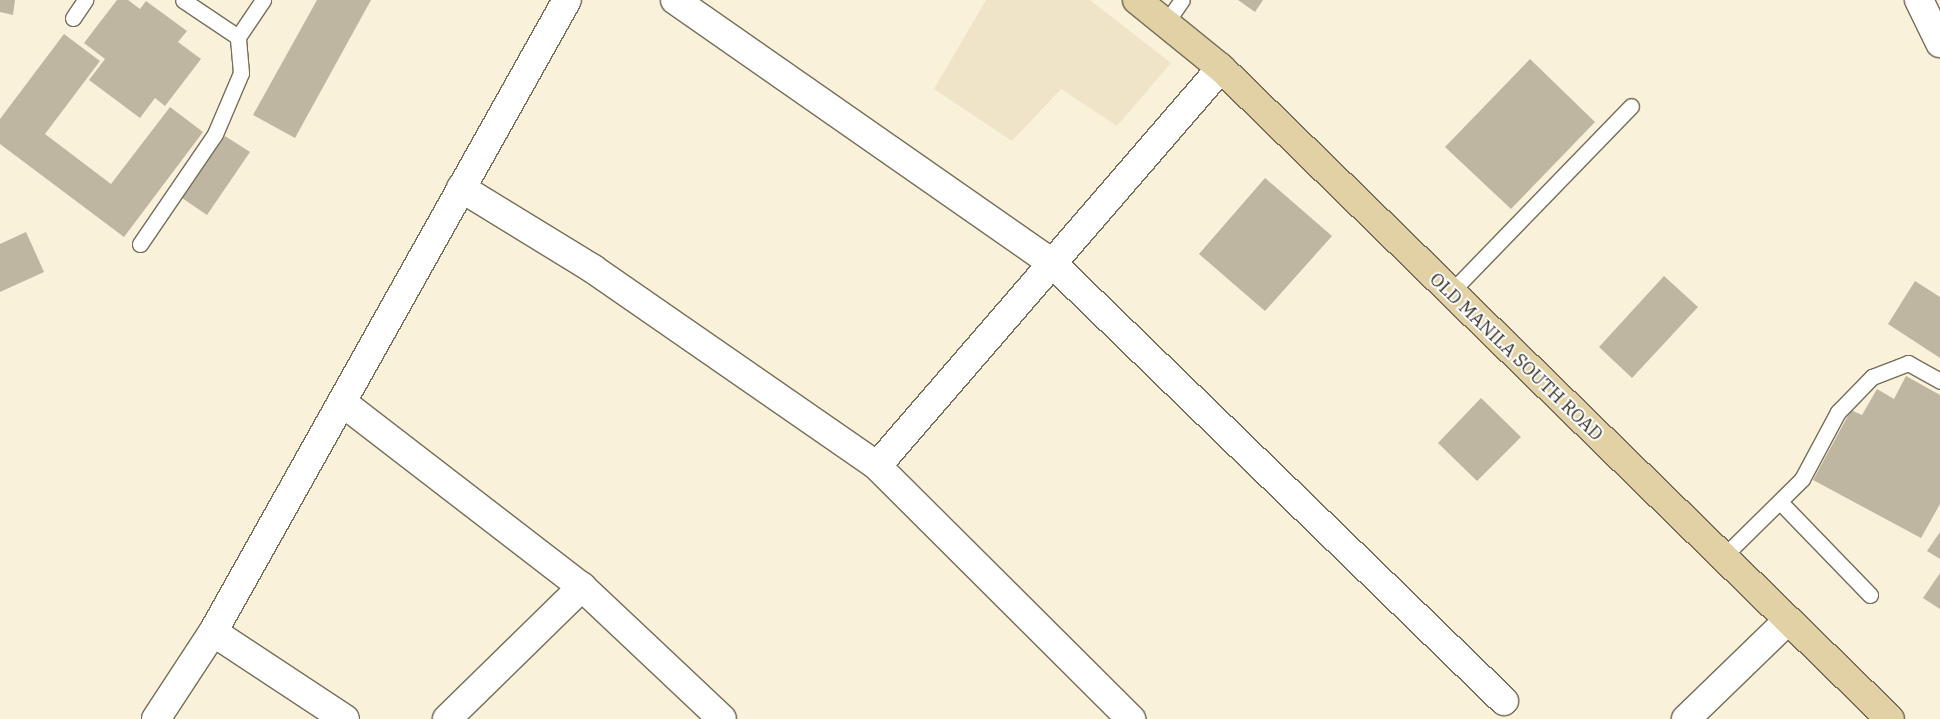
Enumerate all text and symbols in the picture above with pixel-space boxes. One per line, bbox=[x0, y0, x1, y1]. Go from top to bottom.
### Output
street label: OLD MANILA SOUTH ROAD bbox=[1425, 269, 1607, 445]

